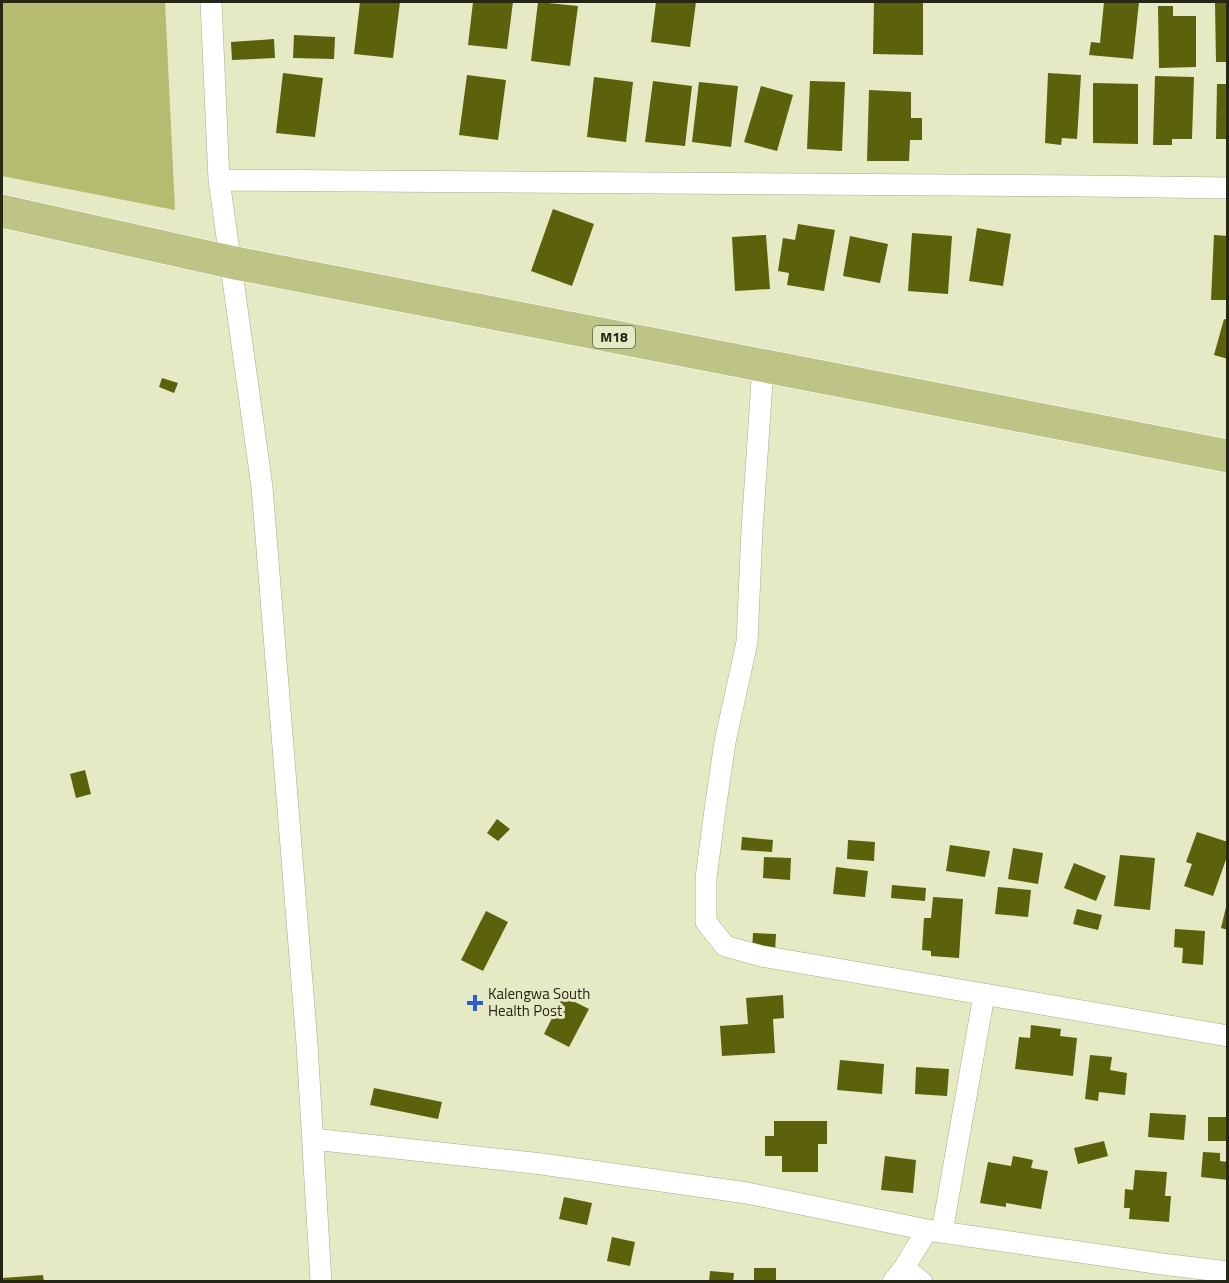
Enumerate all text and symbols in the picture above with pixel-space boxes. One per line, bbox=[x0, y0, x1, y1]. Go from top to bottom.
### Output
road number: M18 bbox=[593, 326, 635, 348]
place label: Kalengwa South Health Post bbox=[488, 982, 590, 1022]
marker: Kalengwa South Health Post bbox=[466, 994, 484, 1012]

